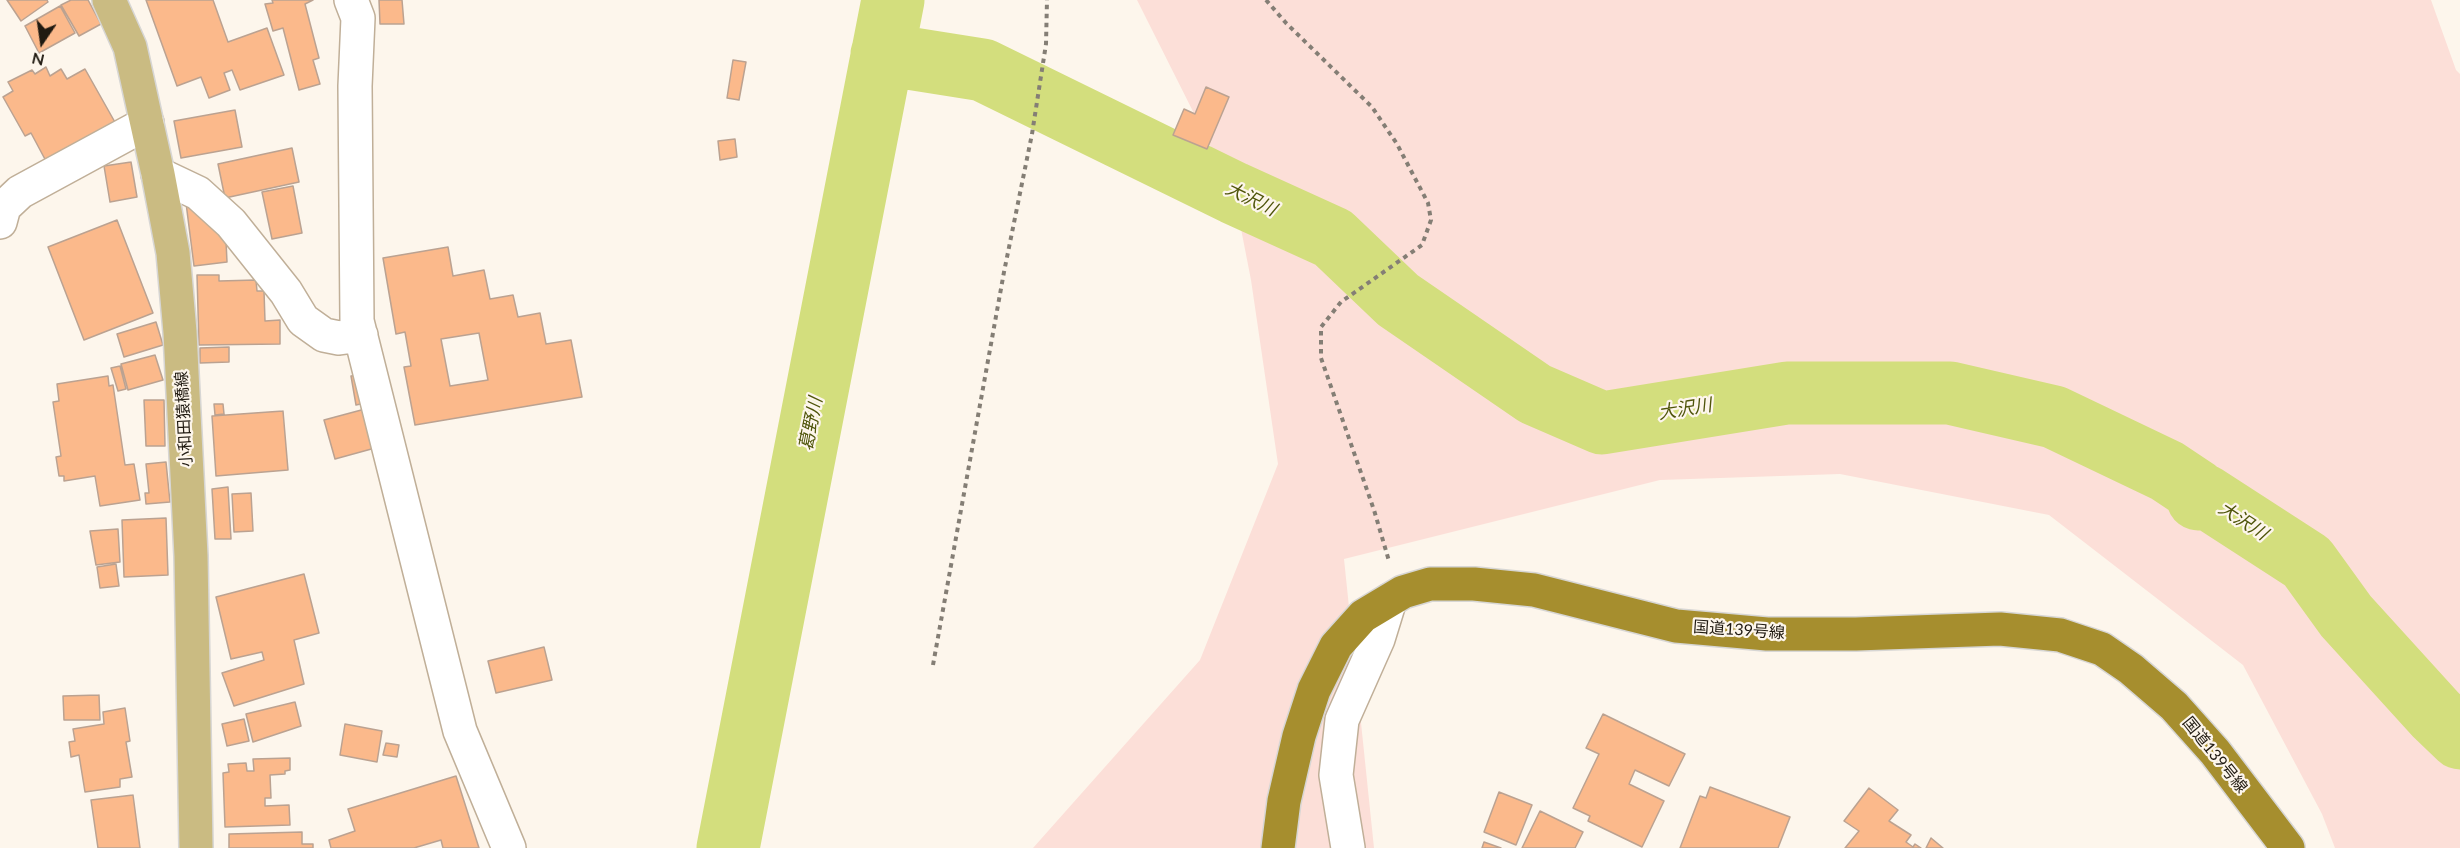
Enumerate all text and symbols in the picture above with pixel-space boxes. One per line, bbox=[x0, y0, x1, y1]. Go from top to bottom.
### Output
north arrow bbox=[12, 12, 72, 72]
text: N bbox=[30, 49, 46, 71]
water label: 大沢川 bbox=[1222, 177, 1280, 221]
street label: 小和田猿橋線 bbox=[172, 371, 196, 467]
water label: 大沢川 bbox=[1657, 394, 1713, 424]
water label: 葛野川 bbox=[795, 395, 827, 453]
water label: 大沢川 bbox=[2214, 497, 2272, 545]
street label: 国道139号線 bbox=[1693, 617, 1785, 643]
street label: 国道139号線 bbox=[2179, 713, 2251, 797]

